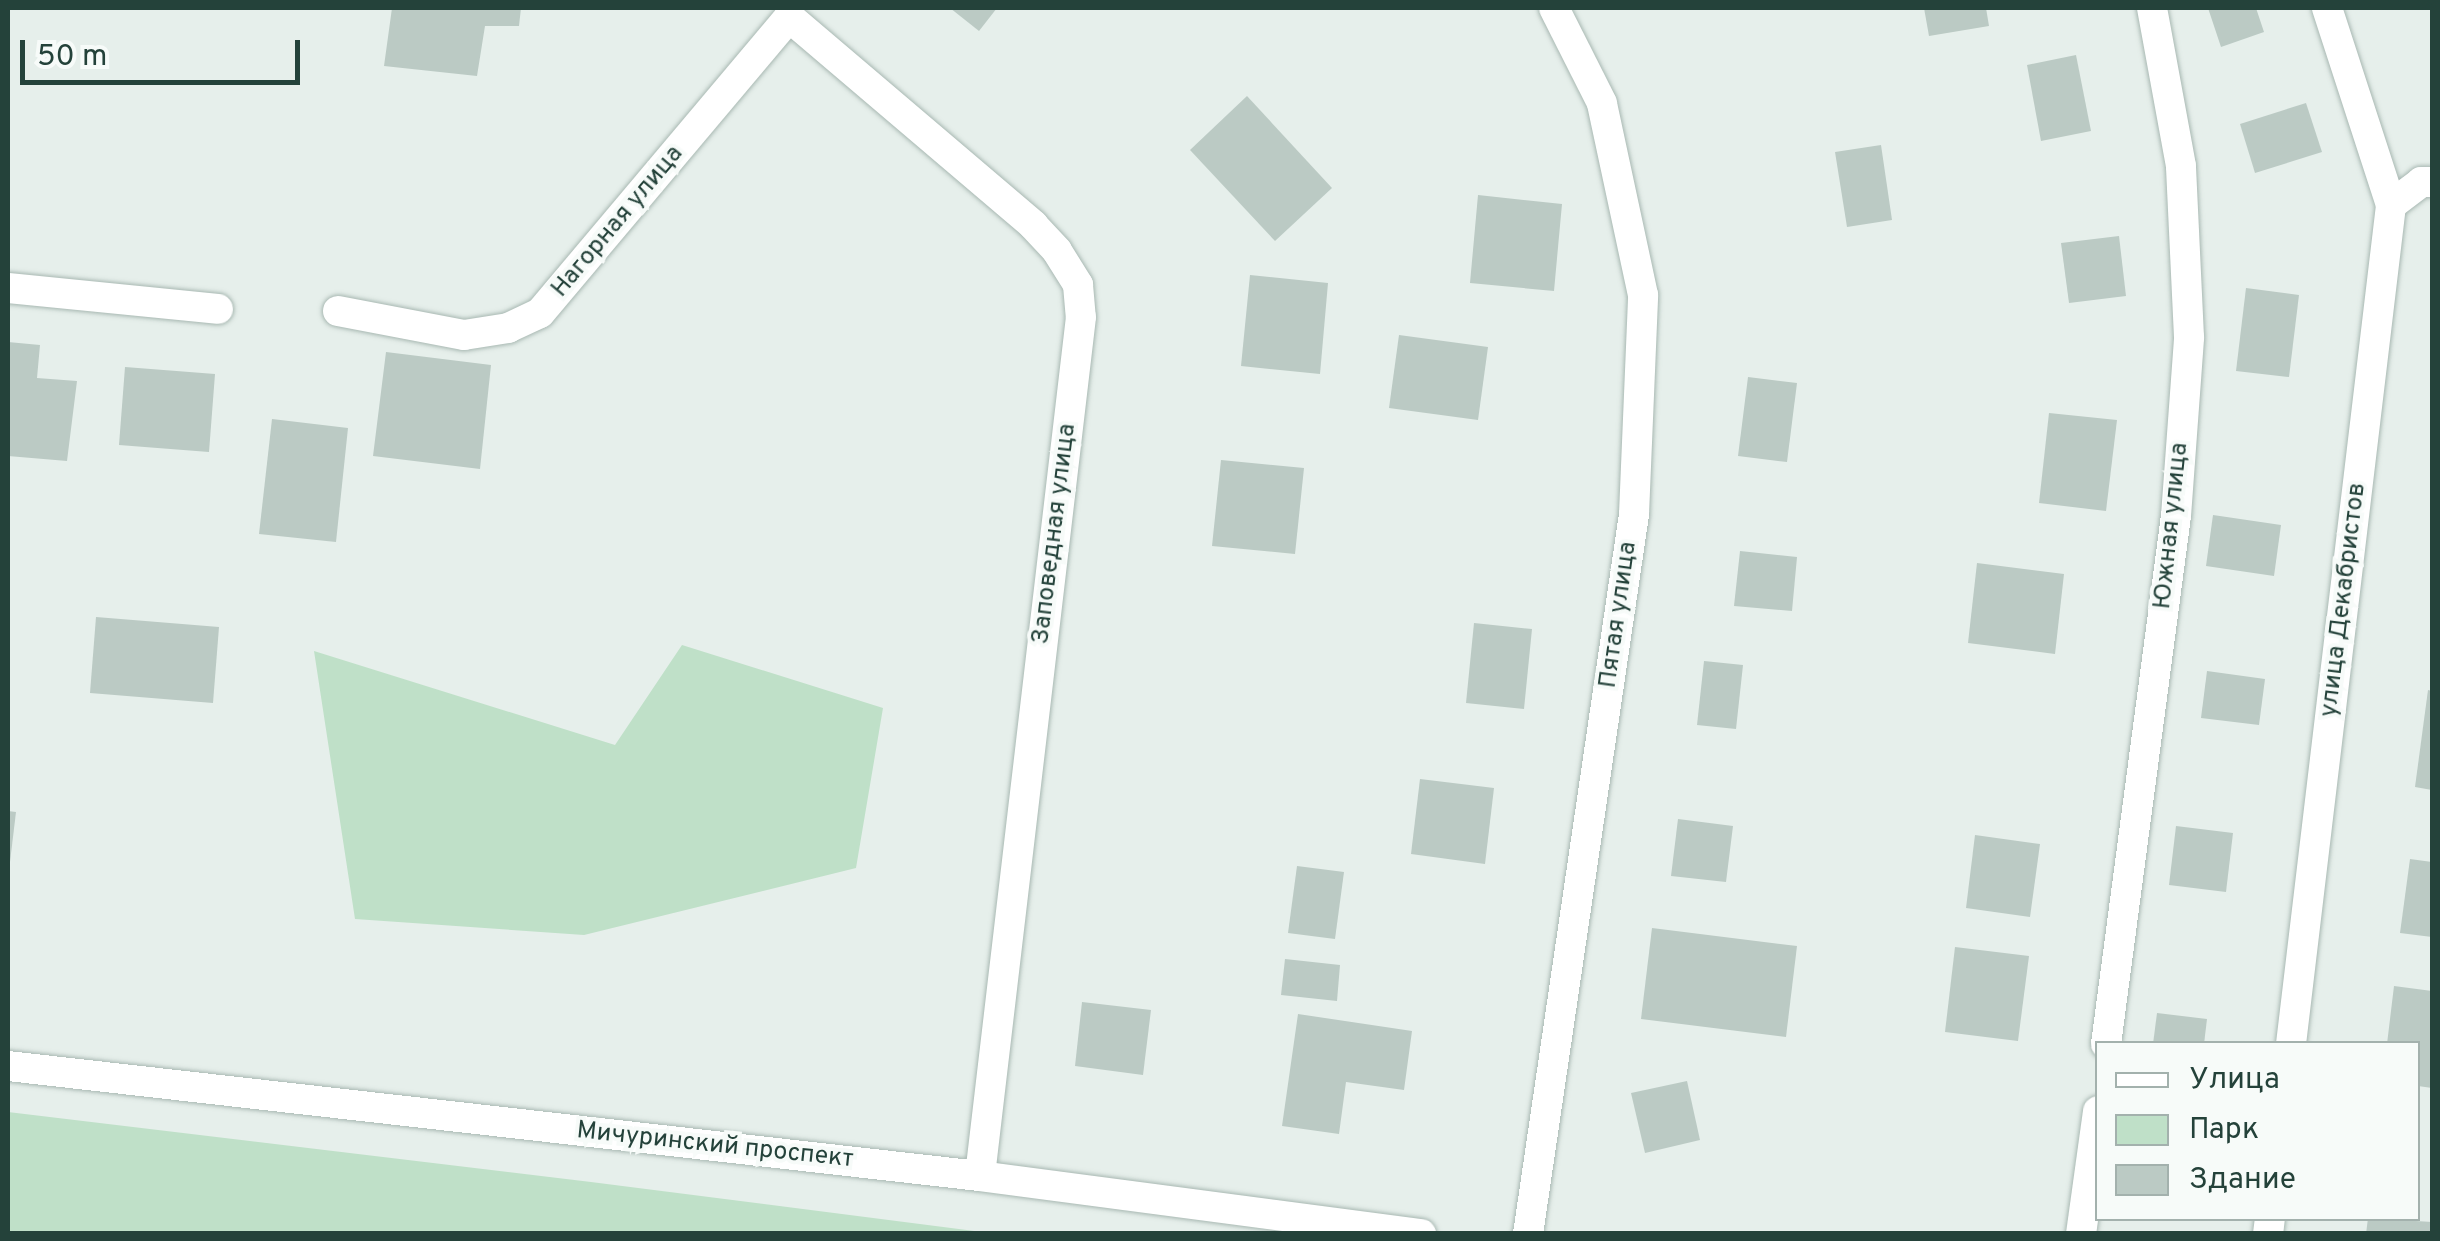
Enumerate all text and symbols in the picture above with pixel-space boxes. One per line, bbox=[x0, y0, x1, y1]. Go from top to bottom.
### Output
scale bar bbox=[25, 20, 305, 82]
text: 50 m bbox=[37, 39, 107, 76]
street label: Нагорная улица bbox=[546, 140, 690, 304]
street label: Заповедная улица bbox=[1027, 422, 1083, 646]
street label: Южная улица bbox=[2148, 441, 2196, 611]
street label: улица Декабристов bbox=[2315, 481, 2373, 719]
street label: Пятая улица bbox=[1594, 540, 1644, 690]
legend bbox=[2095, 1041, 2420, 1221]
text: Улица bbox=[2189, 1062, 2280, 1099]
text: Парк bbox=[2189, 1112, 2259, 1149]
street label: Мичуринский проспект bbox=[575, 1117, 855, 1175]
text: Здание bbox=[2189, 1162, 2296, 1199]

